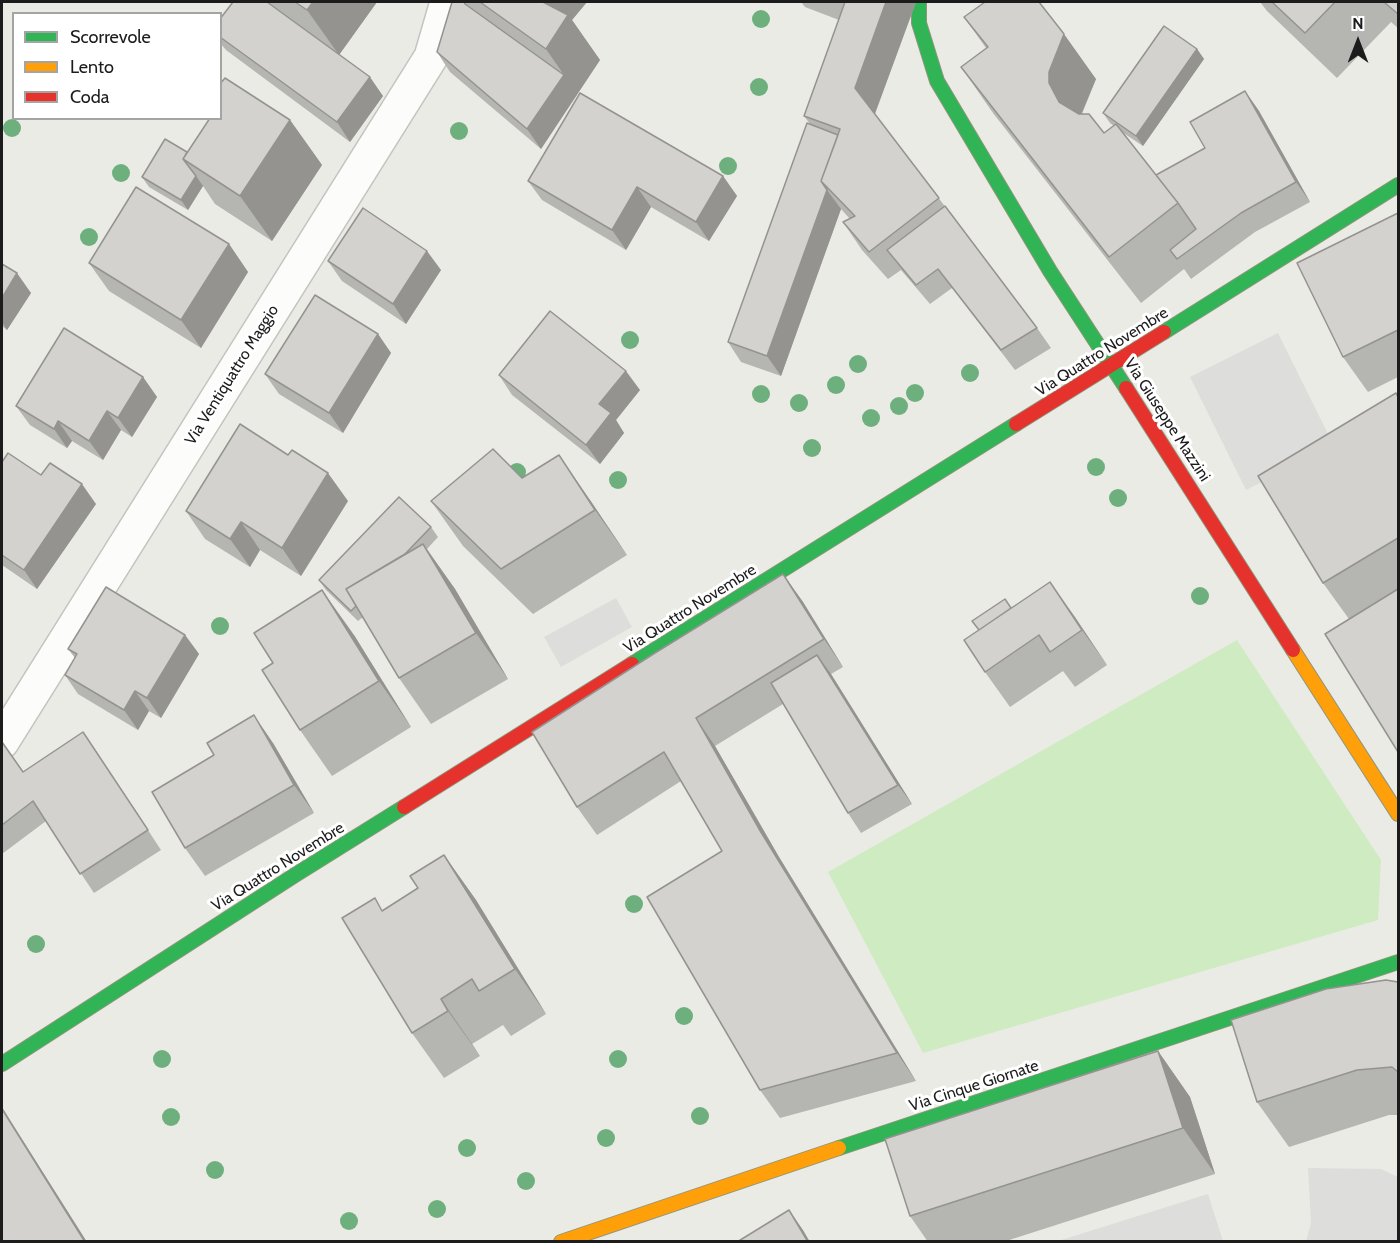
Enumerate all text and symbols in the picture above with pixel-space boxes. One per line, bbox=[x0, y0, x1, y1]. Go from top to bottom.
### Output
legend bbox=[12, 12, 222, 120]
north arrow bbox=[1328, 12, 1388, 72]
text: N bbox=[1352, 14, 1364, 33]
text: Scorrevole bbox=[70, 26, 151, 48]
text: Lento bbox=[70, 56, 114, 78]
text: Coda bbox=[70, 86, 109, 108]
street label: Via Ventiquattro Maggio bbox=[181, 301, 283, 449]
street label: Via Quattro Novembre bbox=[1032, 303, 1172, 401]
street label: Via Giuseppe Mazzini bbox=[1120, 355, 1214, 485]
street label: Via Quattro Novembre bbox=[620, 560, 760, 658]
street label: Via Quattro Novembre bbox=[208, 818, 348, 916]
street label: Via Cinque Giornate bbox=[907, 1056, 1041, 1116]

